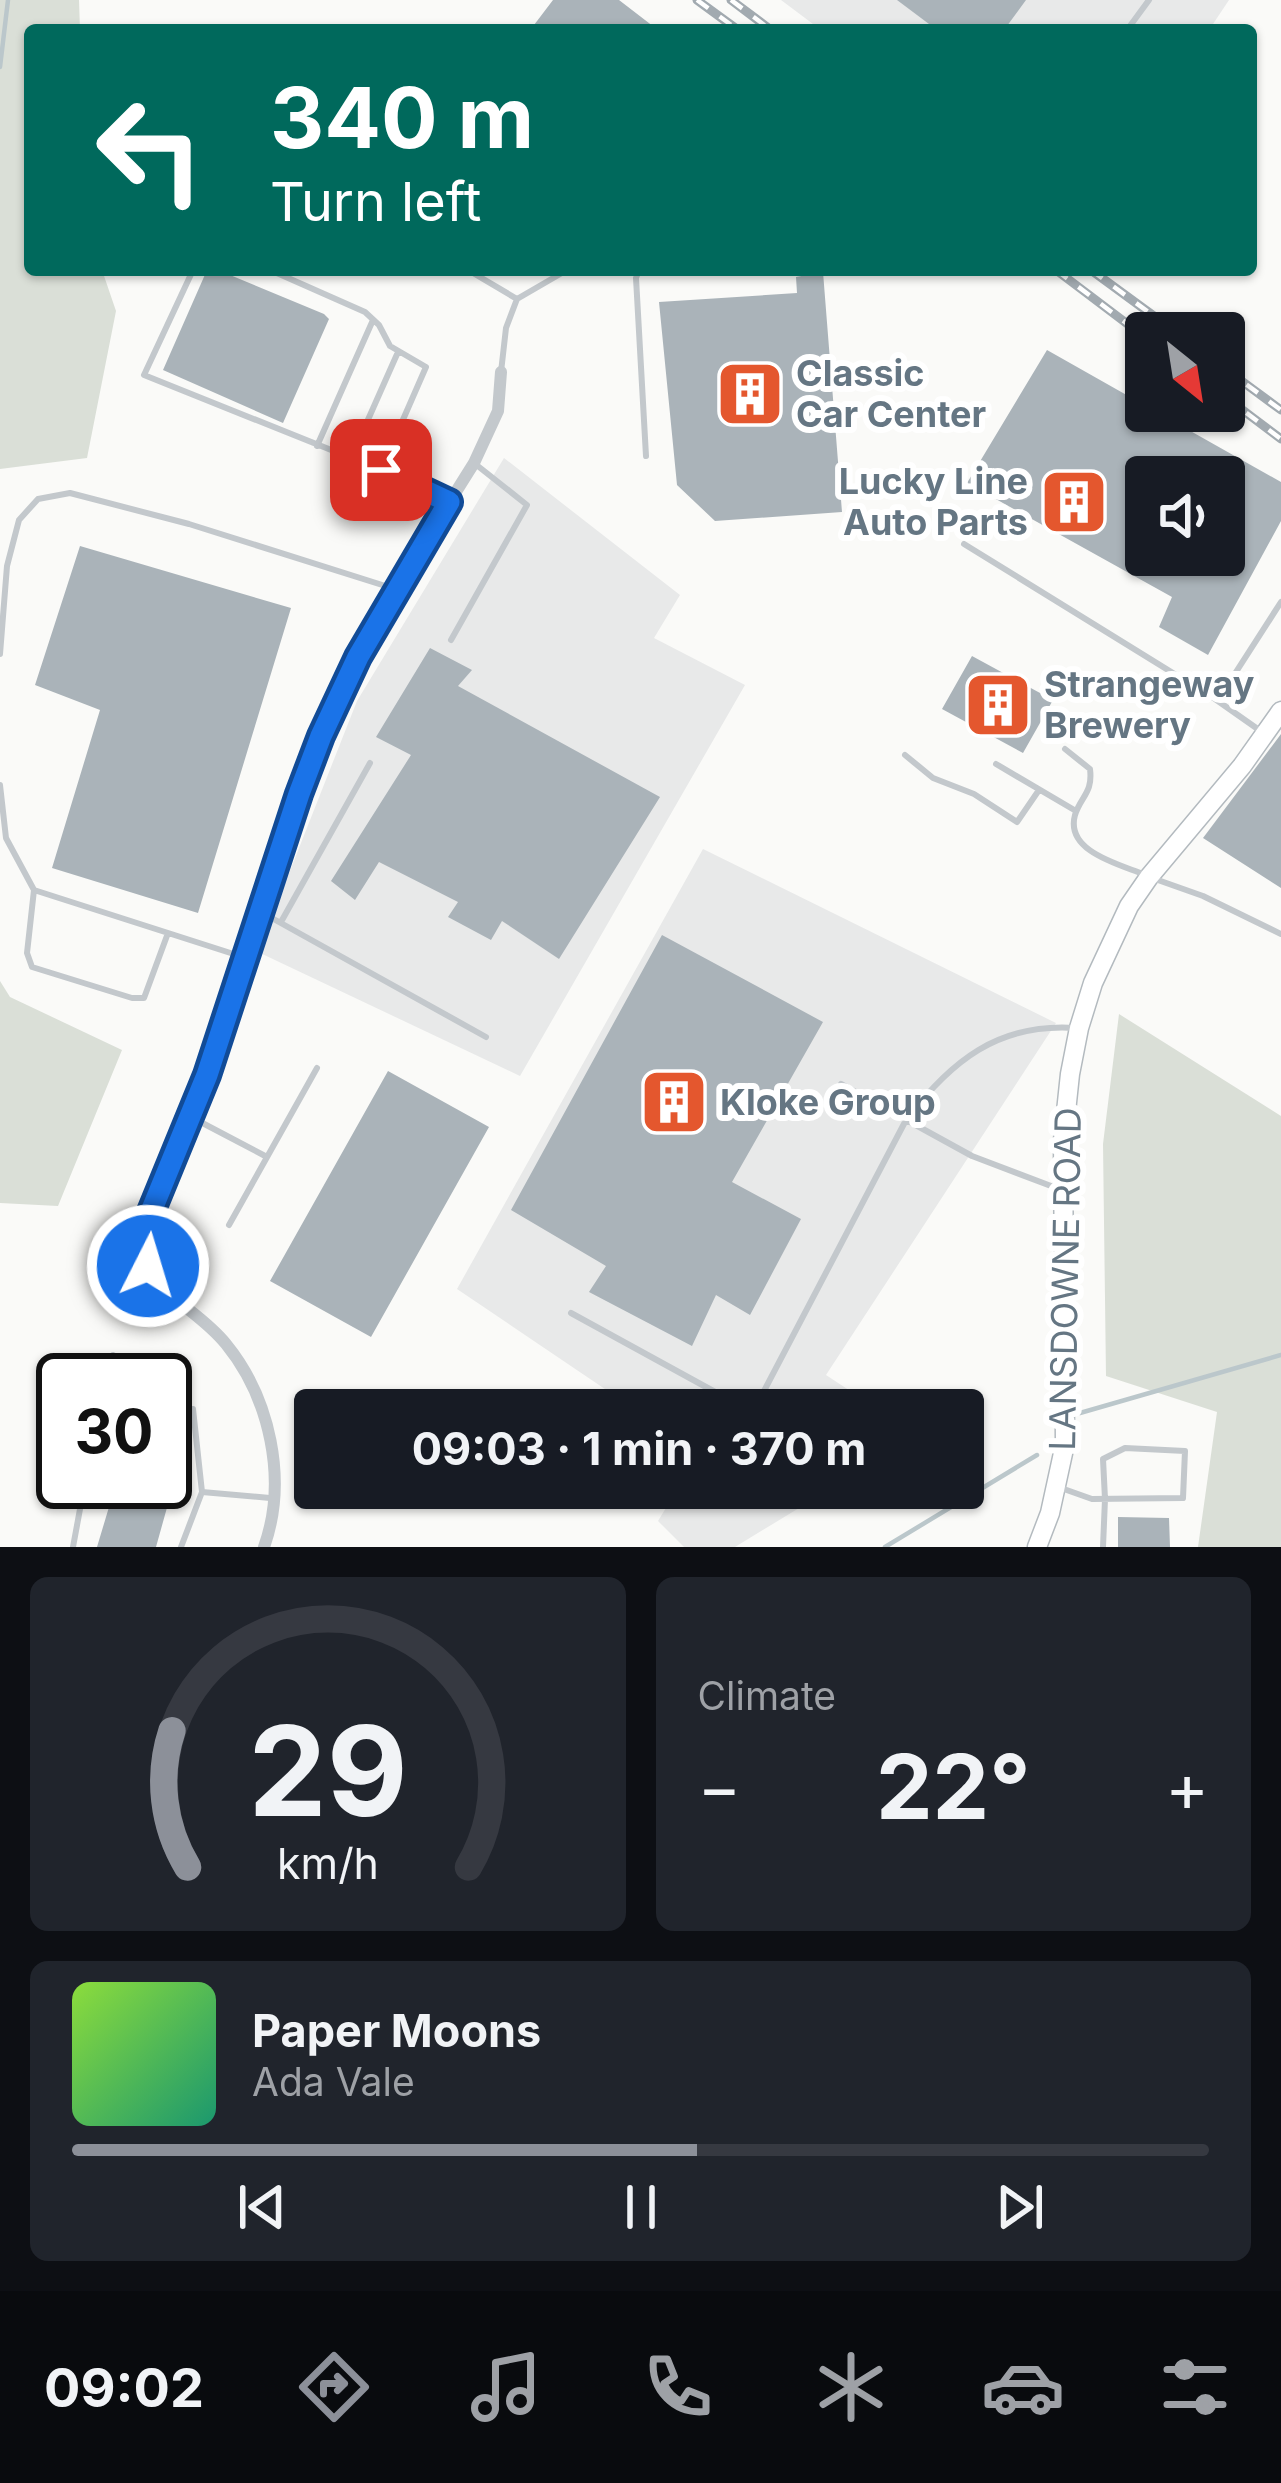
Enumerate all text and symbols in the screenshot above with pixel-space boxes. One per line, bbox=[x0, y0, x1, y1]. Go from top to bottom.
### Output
text: 340 m bbox=[270, 67, 534, 168]
icon: left bbox=[72, 72, 228, 228]
text: Turn left bbox=[270, 169, 481, 234]
north arrow bbox=[1125, 312, 1245, 432]
map controls bbox=[1125, 312, 1245, 576]
place label: Classic Car Center bbox=[796, 351, 986, 436]
building icon: Classic Car Center bbox=[715, 359, 785, 429]
pin bbox=[330, 419, 432, 521]
icon: arrive bbox=[348, 437, 414, 503]
button: sound bbox=[1125, 456, 1245, 576]
place label: Lucky Line Auto Parts bbox=[839, 459, 1028, 544]
building icon: Lucky Line Auto Parts bbox=[1039, 467, 1109, 537]
place label: Strangeway Brewery bbox=[1044, 662, 1255, 747]
building icon: Strangeway Brewery bbox=[963, 670, 1033, 740]
building icon: Kloke Group bbox=[639, 1067, 709, 1137]
place label: Kloke Group bbox=[720, 1080, 936, 1124]
street label: LANSDOWNE ROAD bbox=[1040, 1107, 1090, 1451]
position arrow bbox=[85, 1203, 211, 1329]
speed limit sign: 30 bbox=[36, 1353, 192, 1509]
text: 09:03 · 1 min · 370 m bbox=[412, 1421, 866, 1476]
text: Climate bbox=[698, 1672, 836, 1719]
text: 29 bbox=[248, 1695, 408, 1846]
text: 22° bbox=[876, 1732, 1031, 1841]
text: − bbox=[698, 1747, 741, 1827]
text: + bbox=[1165, 1747, 1209, 1827]
text: km/h bbox=[277, 1837, 379, 1889]
text: Paper Moons bbox=[252, 2003, 541, 2058]
text: Ada Vale bbox=[252, 2058, 415, 2105]
icon: previous bbox=[229, 2174, 295, 2240]
icon: pause bbox=[608, 2174, 674, 2240]
icon: next bbox=[987, 2174, 1053, 2240]
icon: directions bbox=[292, 2345, 376, 2429]
icon: music bbox=[464, 2345, 548, 2429]
icon: phone bbox=[636, 2345, 720, 2429]
icon: climate bbox=[809, 2345, 893, 2429]
icon: car bbox=[981, 2345, 1065, 2429]
icon: filters bbox=[1153, 2345, 1237, 2429]
text: 09:02 bbox=[44, 2355, 204, 2420]

